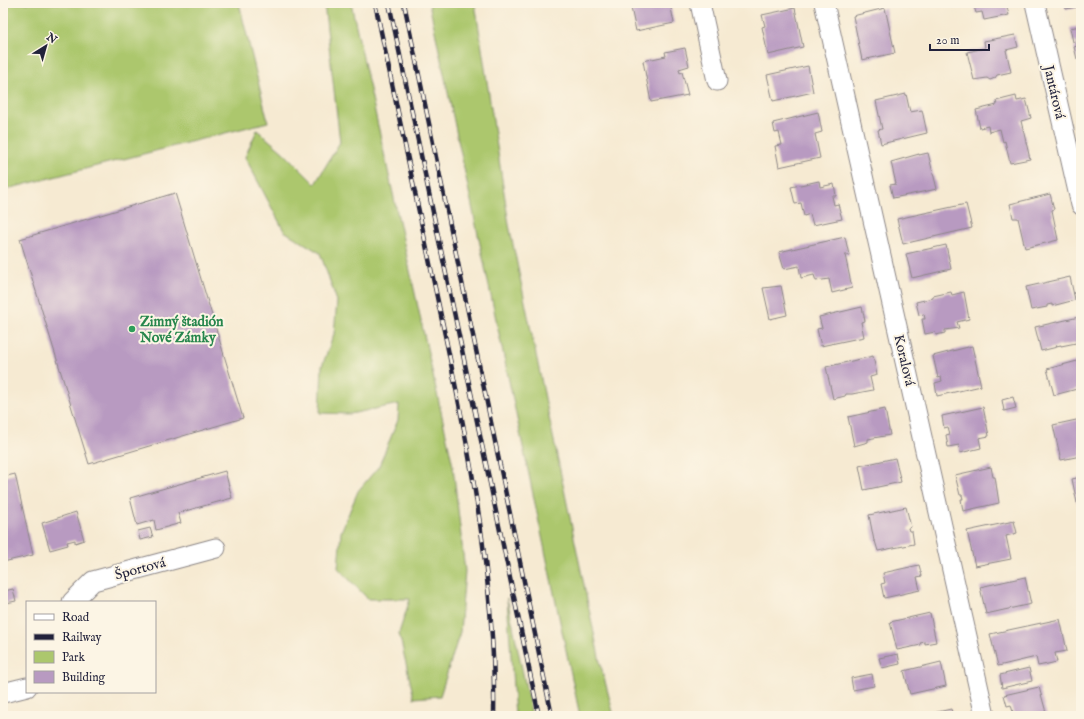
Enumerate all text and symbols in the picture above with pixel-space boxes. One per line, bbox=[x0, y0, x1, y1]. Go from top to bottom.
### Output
north arrow bbox=[26, 26, 66, 66]
scale bar bbox=[930, 26, 989, 52]
text: N bbox=[43, 30, 60, 48]
text: 20 m bbox=[936, 33, 959, 48]
street label: Jantárová bbox=[1039, 62, 1069, 122]
place label: Zimný štadión Nové Zámky bbox=[139, 313, 224, 347]
marker: Zimný štadión Nové Zámky bbox=[127, 324, 137, 334]
street label: Koralová bbox=[889, 333, 919, 389]
street label: Športová bbox=[113, 552, 169, 584]
legend bbox=[26, 601, 156, 693]
text: Road bbox=[62, 610, 90, 625]
text: Railway bbox=[62, 630, 101, 645]
text: Park bbox=[62, 650, 85, 665]
text: Building bbox=[62, 670, 106, 685]

